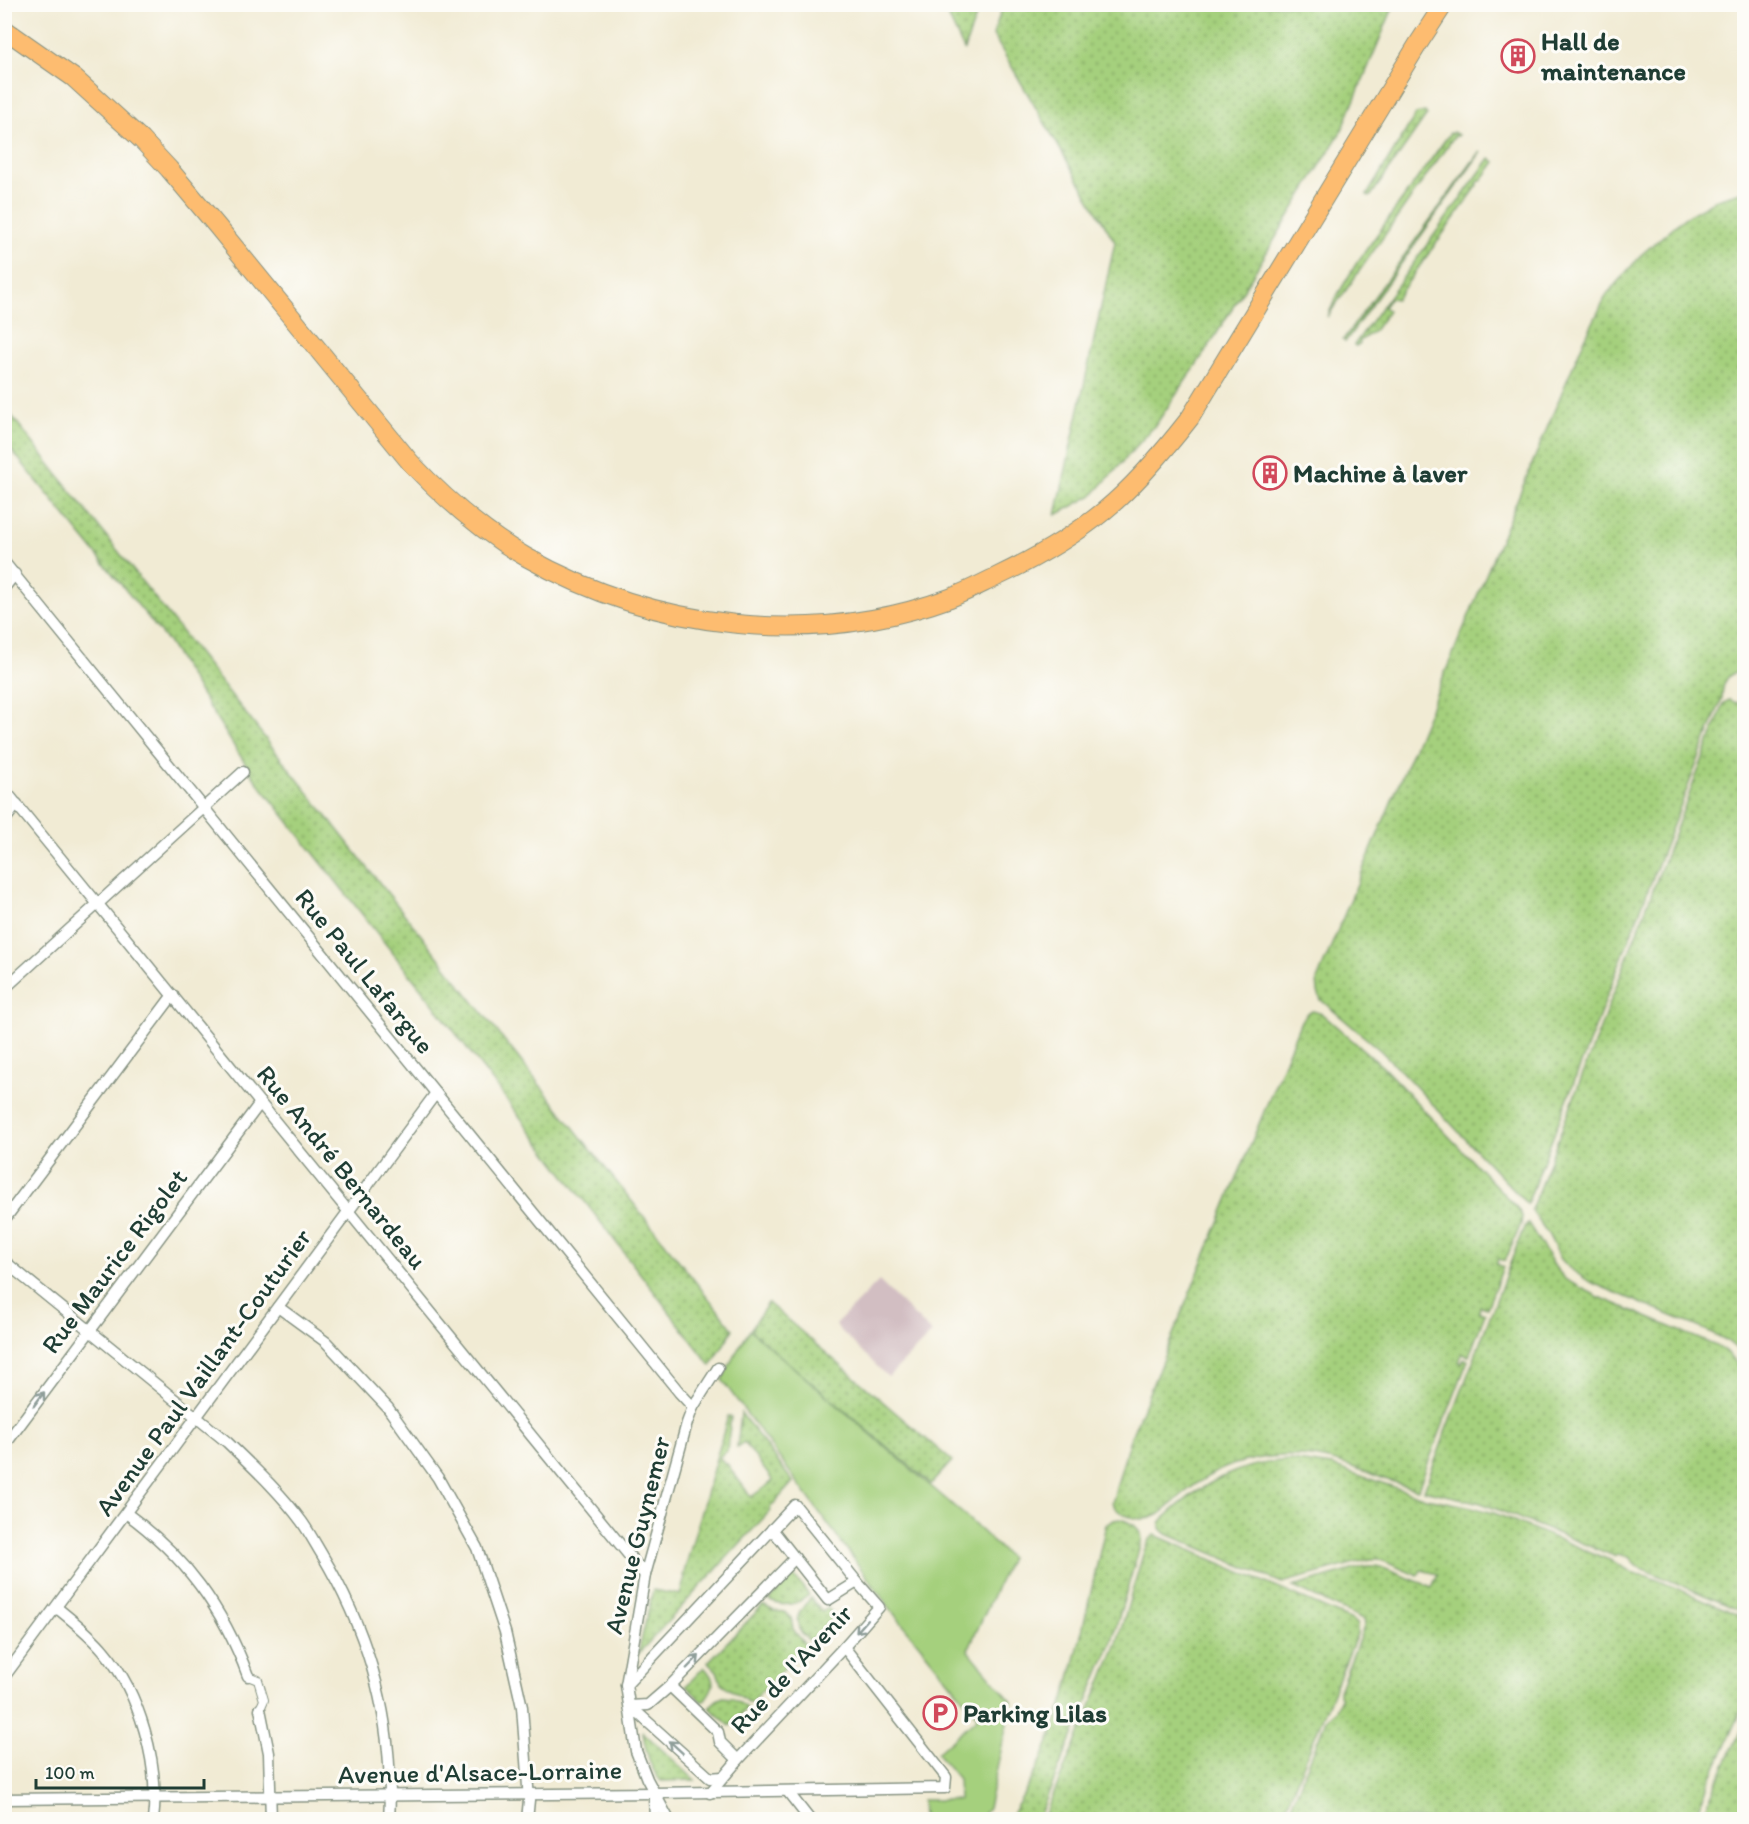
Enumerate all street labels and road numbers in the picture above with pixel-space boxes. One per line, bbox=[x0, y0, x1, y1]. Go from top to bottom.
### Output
street label: Rue Paul Lafargue bbox=[288, 882, 442, 1060]
street label: Rue André Bernardeau bbox=[250, 1059, 434, 1275]
street label: Rue Maurice Rigolet bbox=[34, 1162, 194, 1360]
street label: Avenue Paul Vaillant-Couturier bbox=[88, 1222, 318, 1522]
street label: Avenue Guynemer bbox=[597, 1432, 677, 1637]
street label: Rue de l'Avenir bbox=[723, 1597, 859, 1740]
street label: Avenue d'Alsace-Lorraine bbox=[338, 1754, 622, 1790]

